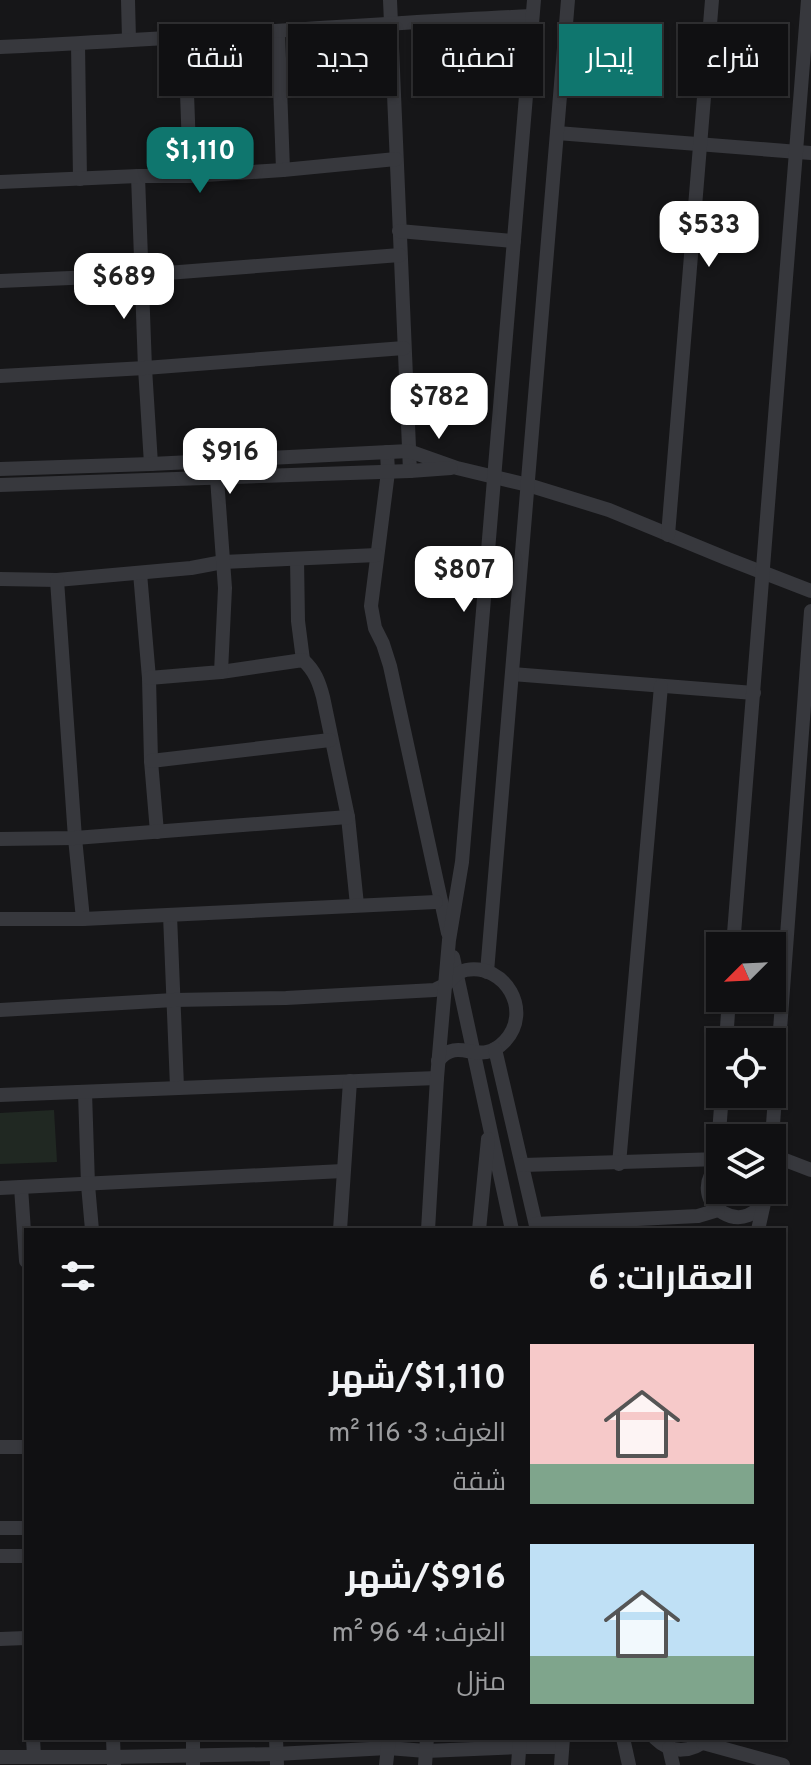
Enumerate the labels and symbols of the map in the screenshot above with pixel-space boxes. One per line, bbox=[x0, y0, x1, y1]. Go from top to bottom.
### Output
pin: $1,110 bbox=[135, 127, 265, 195]
pin: $533 bbox=[662, 201, 756, 269]
pin: $689 bbox=[77, 253, 171, 321]
pin: $782 bbox=[392, 373, 486, 441]
pin: $916 bbox=[183, 428, 277, 496]
pin: $807 bbox=[417, 546, 511, 614]
north arrow bbox=[706, 932, 786, 1012]

